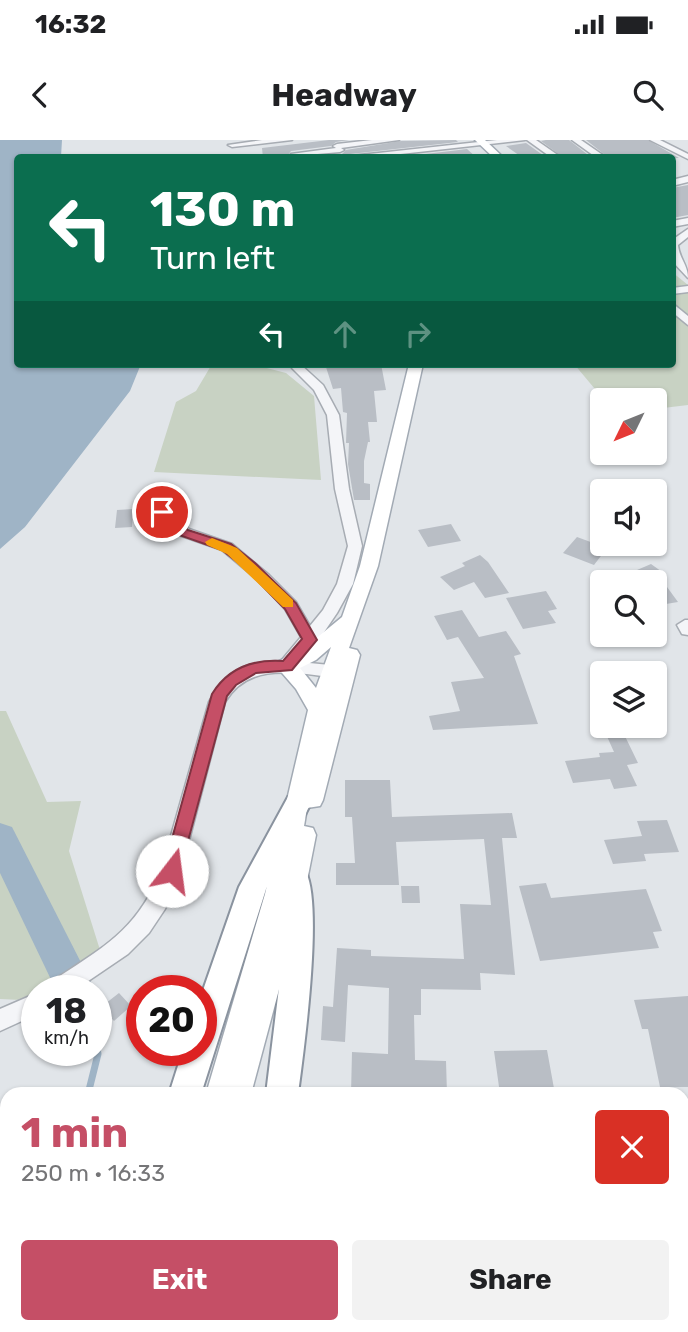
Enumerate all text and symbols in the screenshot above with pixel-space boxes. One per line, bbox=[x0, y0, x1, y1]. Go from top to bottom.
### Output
text: 16:32 bbox=[35, 9, 106, 40]
icon: back bbox=[21, 76, 59, 114]
text: Headway bbox=[271, 76, 417, 114]
icon: search bbox=[629, 76, 667, 114]
text: 130 m bbox=[150, 180, 295, 238]
icon: left bbox=[35, 182, 126, 273]
text: Turn left bbox=[150, 239, 275, 277]
icon: left bbox=[253, 315, 291, 353]
icon: ahead bbox=[326, 315, 364, 353]
icon: right bbox=[399, 315, 437, 353]
north arrow bbox=[590, 388, 667, 466]
map controls bbox=[590, 388, 667, 738]
button: sound bbox=[590, 479, 667, 556]
pin bbox=[132, 482, 192, 542]
icon: arrive bbox=[143, 493, 181, 531]
button: search bbox=[590, 570, 667, 647]
button: layers bbox=[590, 661, 667, 738]
position arrow bbox=[135, 834, 209, 908]
speed limit sign: 20 bbox=[126, 975, 217, 1066]
text: 18 bbox=[46, 990, 87, 1032]
text: km/h bbox=[44, 1027, 89, 1049]
text: 1 min bbox=[21, 1108, 128, 1158]
button: close bbox=[595, 1110, 669, 1184]
text: 250 m · 16:33 bbox=[21, 1159, 165, 1187]
button: Exit bbox=[21, 1240, 338, 1320]
button: Share bbox=[352, 1240, 669, 1320]

